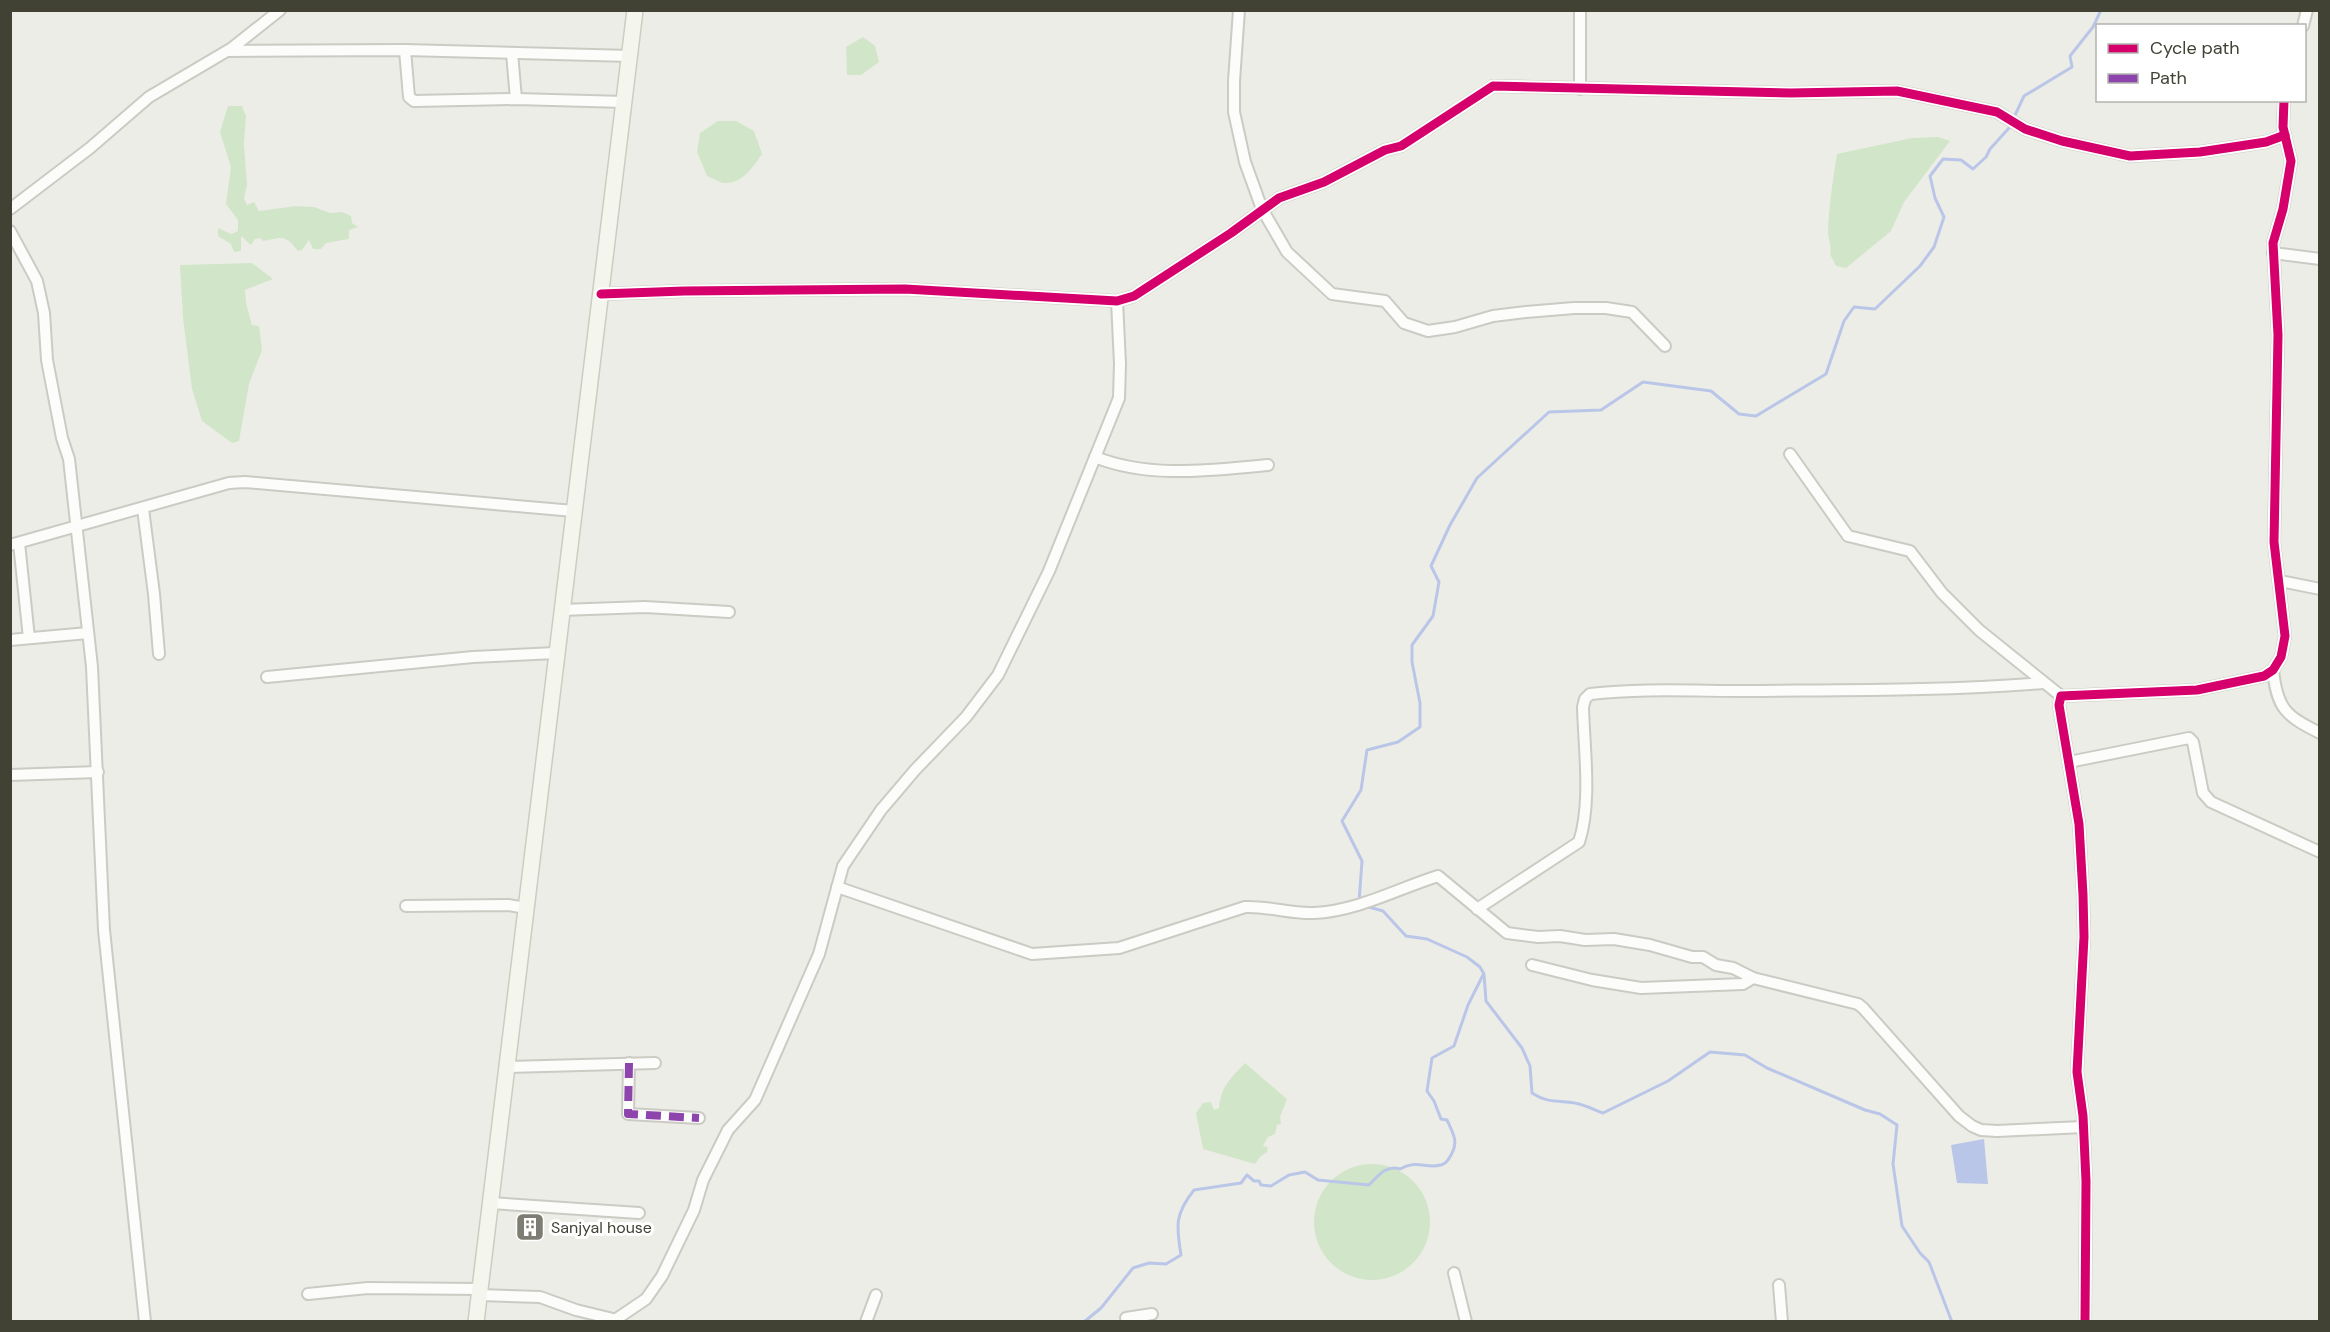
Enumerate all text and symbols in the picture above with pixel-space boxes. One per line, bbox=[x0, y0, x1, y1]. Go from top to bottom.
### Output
legend bbox=[2096, 24, 2306, 102]
text: Cycle path bbox=[2150, 36, 2240, 60]
text: Path bbox=[2150, 66, 2187, 90]
building icon: Sanjyal house bbox=[514, 1211, 546, 1243]
place label: Sanjyal house bbox=[551, 1217, 652, 1238]

